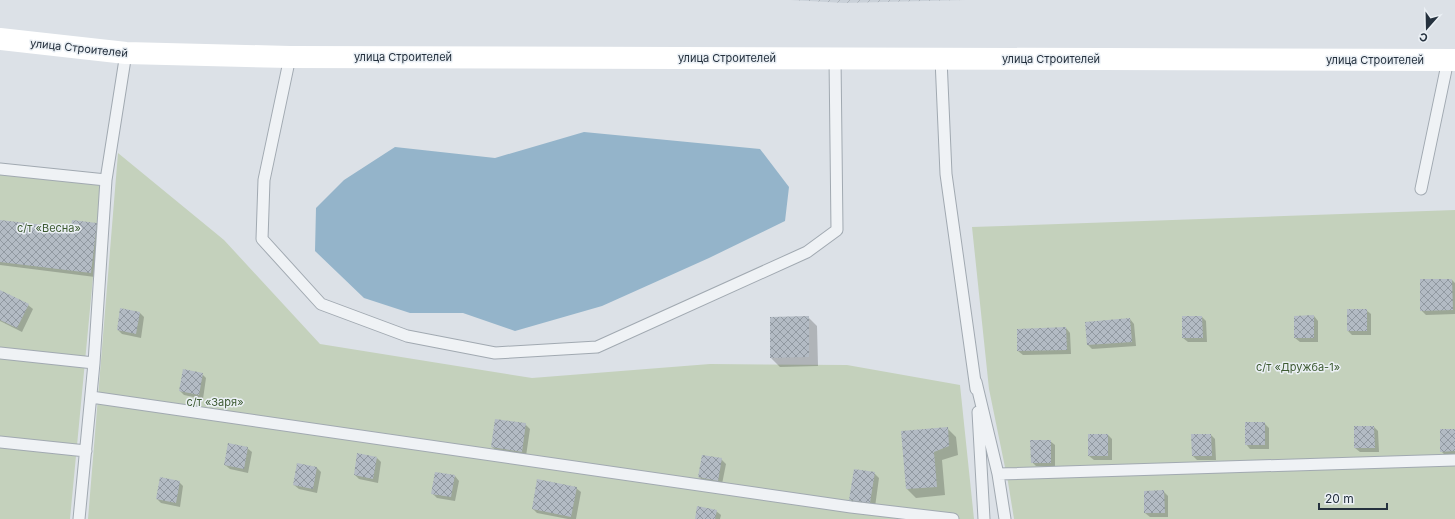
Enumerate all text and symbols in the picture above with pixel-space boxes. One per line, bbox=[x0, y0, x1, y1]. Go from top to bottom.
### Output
north arrow bbox=[1407, 8, 1447, 48]
text: С bbox=[1417, 29, 1430, 45]
street label: улица Строителей bbox=[29, 36, 129, 60]
street label: улица Строителей bbox=[354, 50, 452, 64]
street label: улица Строителей bbox=[678, 51, 776, 65]
street label: улица Строителей bbox=[1002, 52, 1100, 66]
street label: улица Строителей bbox=[1326, 53, 1424, 67]
park label: с/т «Весна» bbox=[17, 221, 81, 235]
park label: с/т «Дружба-1» bbox=[1256, 360, 1340, 374]
park label: с/т «Заря» bbox=[186, 395, 244, 409]
scale bar bbox=[1319, 485, 1387, 511]
text: 20 m bbox=[1325, 491, 1354, 506]

